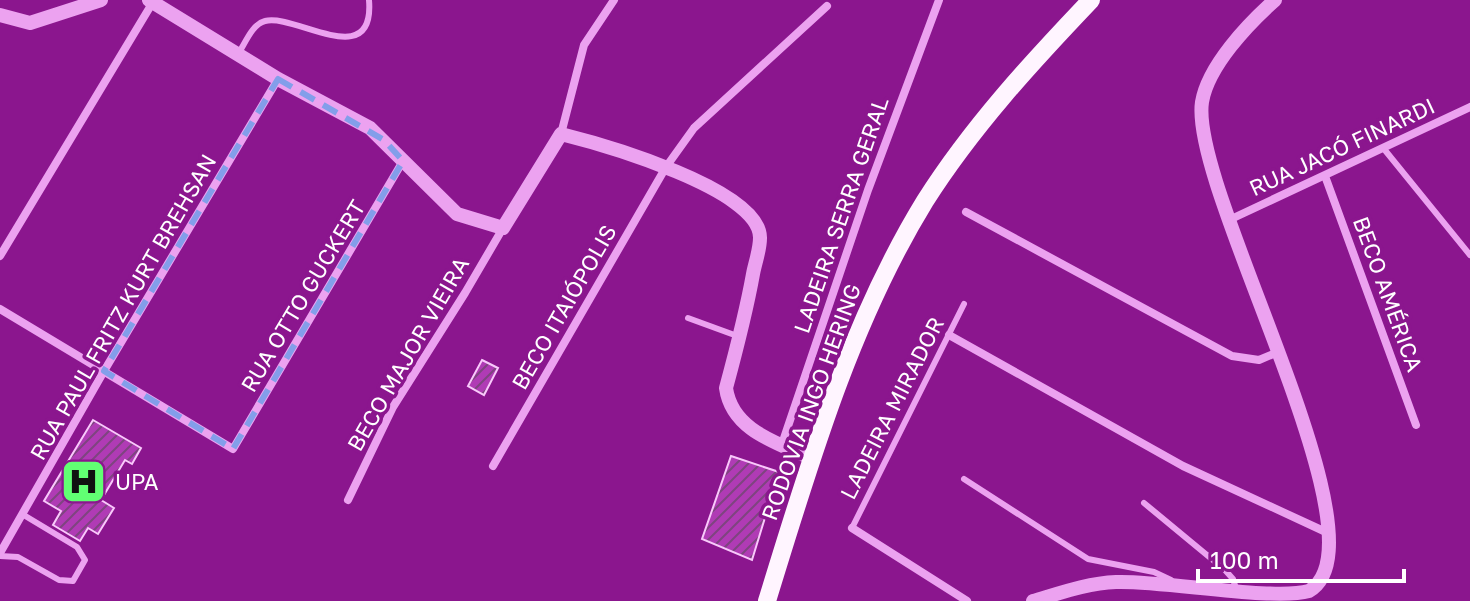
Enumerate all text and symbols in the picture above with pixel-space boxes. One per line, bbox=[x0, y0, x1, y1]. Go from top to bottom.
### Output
street label: RUA JACÓ FINARDI bbox=[1245, 92, 1439, 201]
street label: LADEIRA SERRA GERAL bbox=[787, 93, 894, 336]
street label: RUA PAUL FRITZ KURT BREHSAN bbox=[24, 149, 221, 465]
street label: RUA OTTO GUCKERT bbox=[235, 195, 371, 397]
street label: BECO AMÉRICA bbox=[1348, 213, 1429, 375]
street label: BECO ITAIÓPOLIS bbox=[505, 220, 622, 394]
street label: BECO MAJOR VIEIRA bbox=[341, 252, 474, 455]
street label: RODOVIA INGO HERING bbox=[755, 280, 866, 524]
street label: LADEIRA MIRADOR bbox=[834, 312, 949, 503]
hospital icon: UPA bbox=[60, 458, 108, 506]
place label: UPA bbox=[115, 468, 159, 495]
scale bar bbox=[1198, 533, 1404, 583]
text: 100 m bbox=[1210, 545, 1279, 574]

